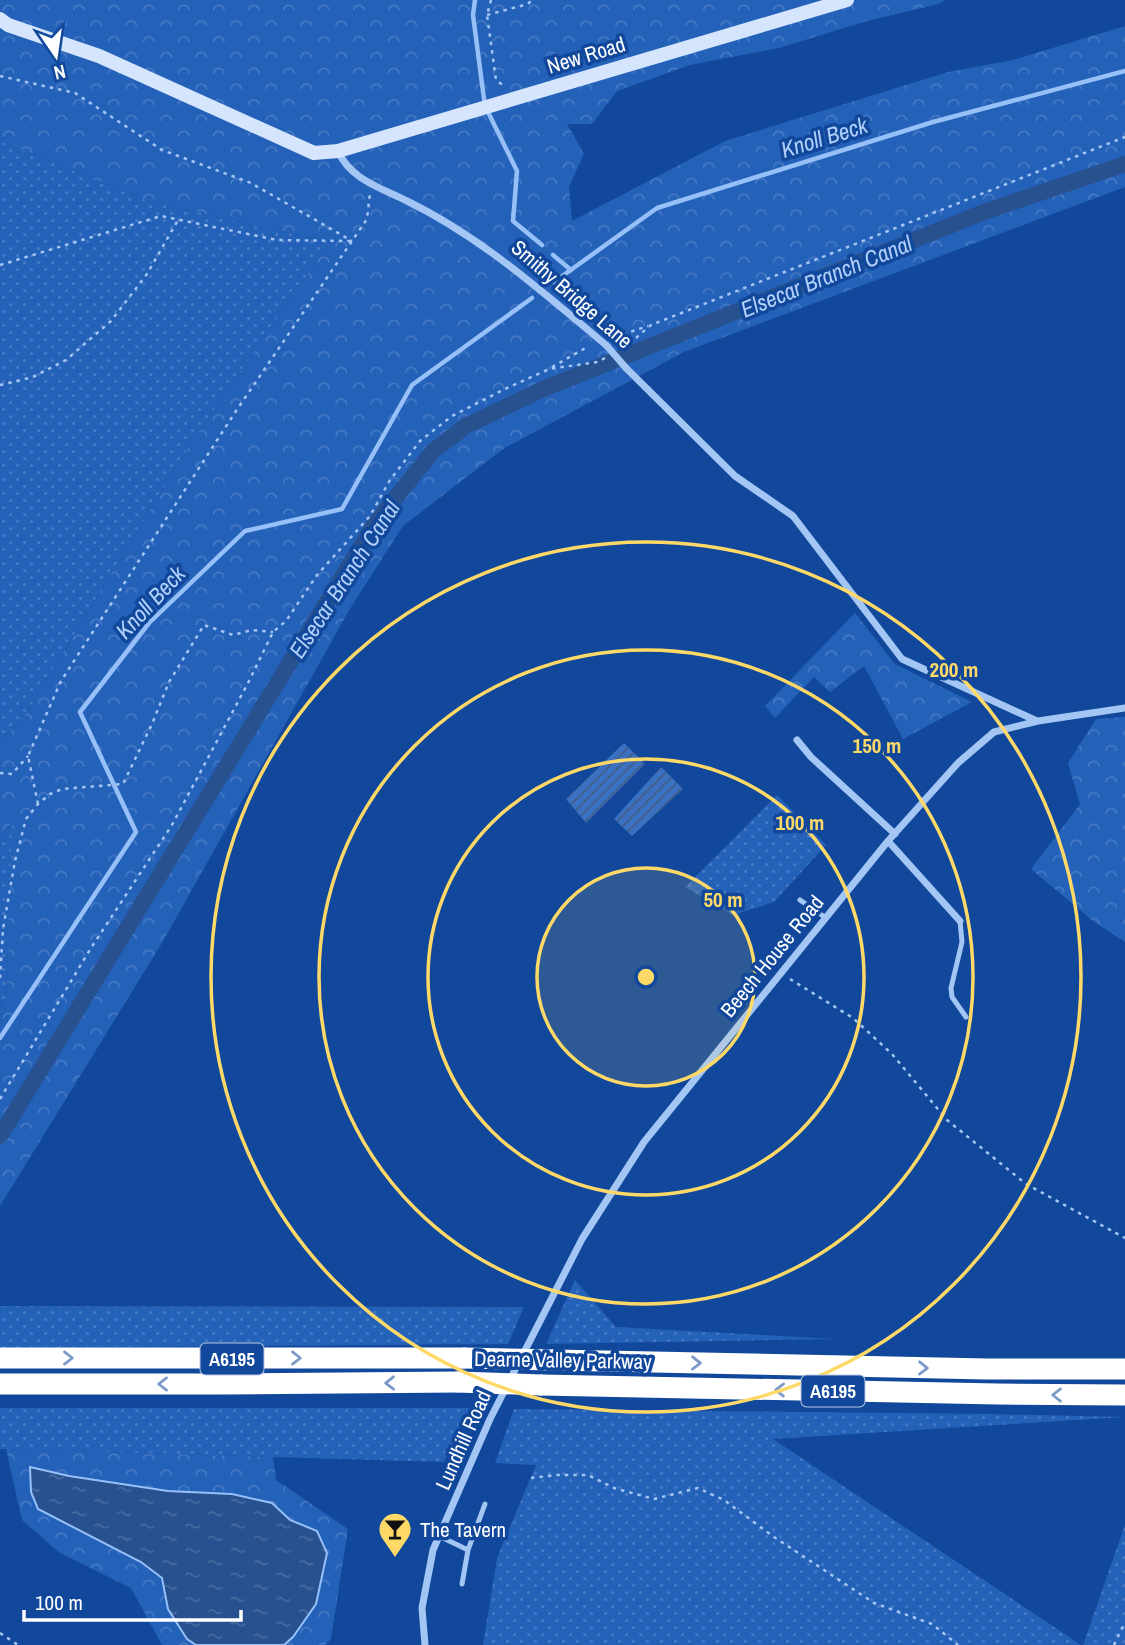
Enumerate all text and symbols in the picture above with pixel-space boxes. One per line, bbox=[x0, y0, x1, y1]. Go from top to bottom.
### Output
north arrow bbox=[21, 21, 91, 91]
street label: New Road bbox=[543, 29, 629, 81]
text: N bbox=[51, 59, 68, 86]
water label: Knoll Beck bbox=[777, 109, 873, 165]
water label: Elsecar Branch Canal bbox=[736, 227, 917, 325]
street label: Smithy Bridge Lane bbox=[505, 233, 639, 355]
water label: Elsecar Branch Canal bbox=[281, 493, 407, 664]
water label: Knoll Beck bbox=[108, 558, 193, 645]
text: 200 m bbox=[930, 655, 978, 684]
text: 150 m bbox=[853, 731, 901, 760]
text: 100 m bbox=[776, 808, 824, 837]
text: 50 m bbox=[703, 885, 743, 914]
street label: Beech House Road bbox=[714, 889, 830, 1023]
centre of rings bbox=[634, 965, 658, 989]
road number: A6195 bbox=[201, 1344, 264, 1374]
street label: Dearne Valley Parkway bbox=[474, 1344, 652, 1376]
one-way arrow bbox=[63, 1350, 74, 1366]
one-way arrow bbox=[291, 1350, 301, 1366]
one-way arrow bbox=[690, 1355, 701, 1370]
one-way arrow bbox=[918, 1360, 929, 1375]
one-way arrow bbox=[384, 1375, 395, 1391]
one-way arrow bbox=[157, 1376, 167, 1392]
road number: A6195 bbox=[802, 1376, 864, 1406]
one-way arrow bbox=[775, 1382, 785, 1398]
street label: Lundhill Road bbox=[428, 1386, 498, 1494]
one-way arrow bbox=[1051, 1387, 1062, 1403]
bar icon: The Tavern bbox=[376, 1510, 414, 1559]
place label: The Tavern bbox=[420, 1515, 506, 1544]
scale bar bbox=[24, 1578, 242, 1622]
text: 100 m bbox=[35, 1588, 83, 1617]

